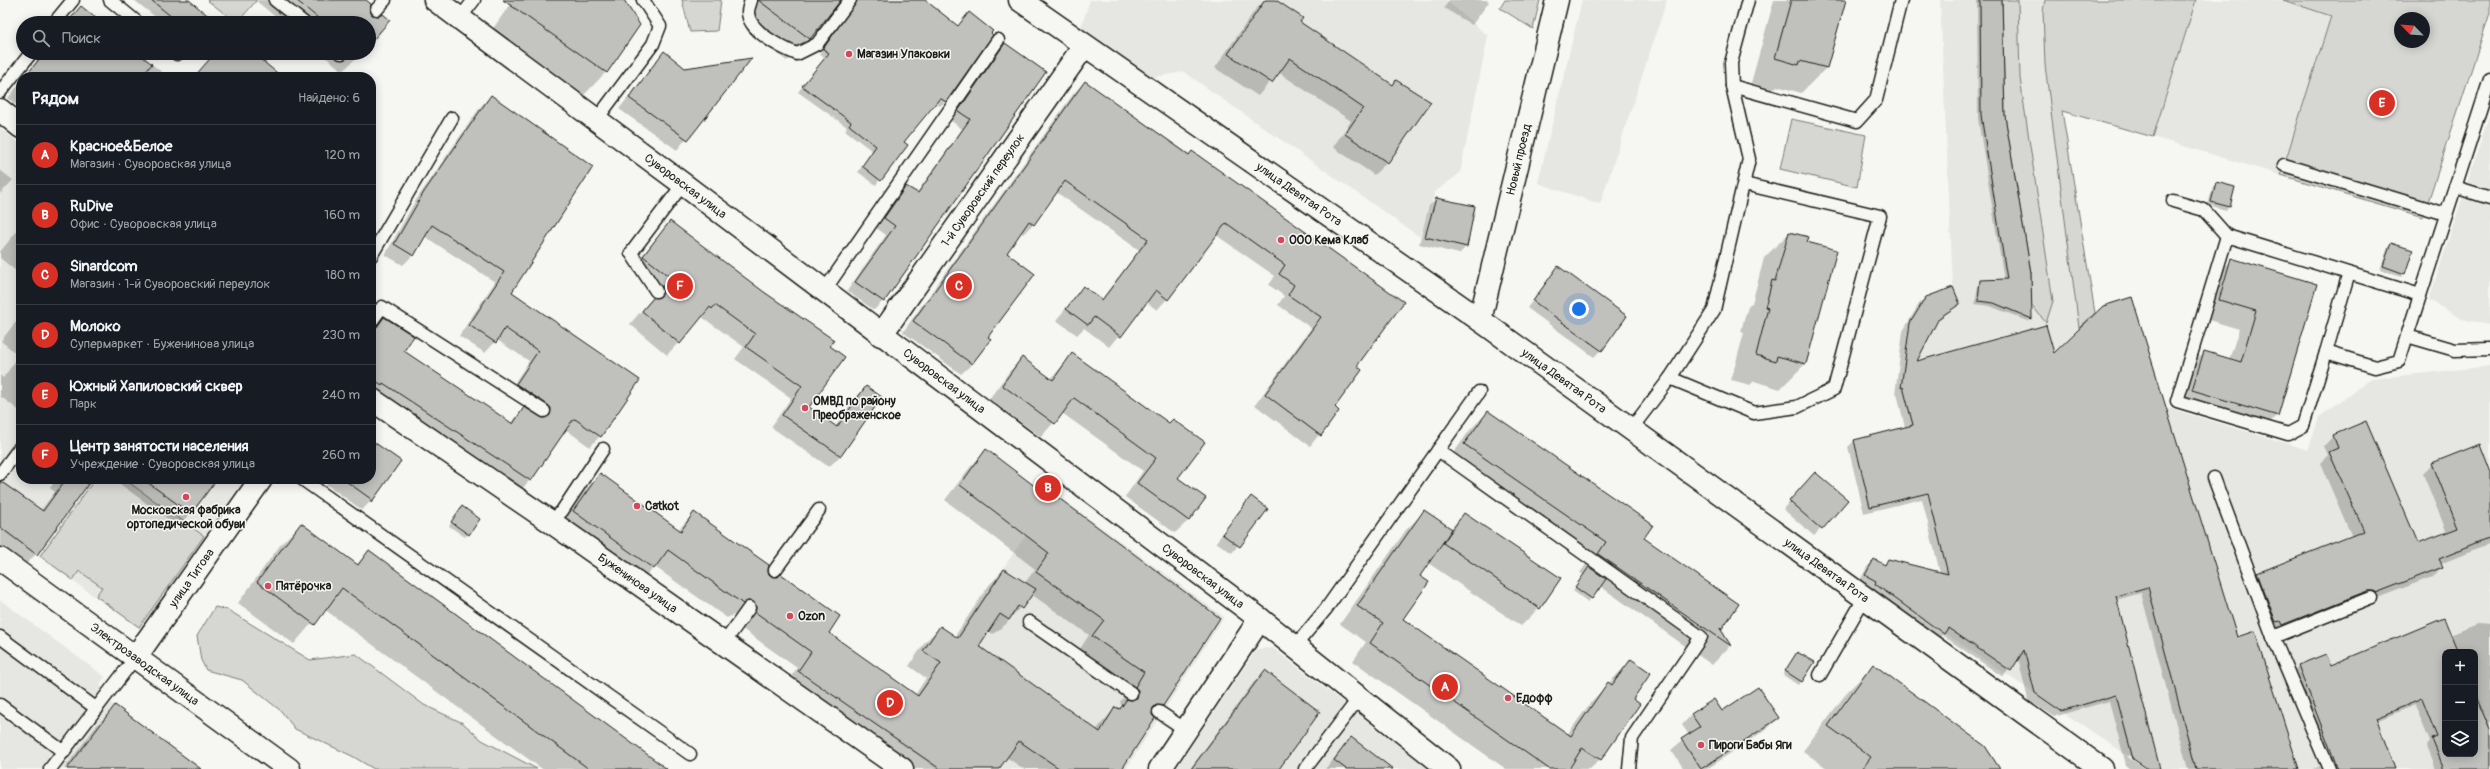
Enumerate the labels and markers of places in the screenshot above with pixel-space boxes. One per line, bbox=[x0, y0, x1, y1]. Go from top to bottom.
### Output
place label: Магазин Упаковки bbox=[857, 47, 950, 62]
marker: Магазин Упаковки bbox=[844, 49, 854, 59]
pin: E bbox=[2369, 88, 2395, 118]
place label: ООО Кема Клаб bbox=[1289, 233, 1369, 248]
marker: ООО Кема Клаб bbox=[1276, 235, 1286, 245]
pin: F bbox=[667, 271, 693, 301]
pin: C bbox=[946, 271, 972, 301]
place label: ОМВД по району Преображенское bbox=[813, 394, 902, 423]
marker: ОМВД по району Преображенское bbox=[800, 403, 810, 413]
pin: B bbox=[1035, 473, 1061, 503]
marker: Московская фабрика ортопедической обуви bbox=[181, 492, 191, 502]
place label: Catkot bbox=[645, 499, 680, 514]
marker: Catkot bbox=[632, 501, 642, 511]
place label: Московская фабрика ортопедической обуви bbox=[126, 503, 246, 532]
place label: Пятёрочка bbox=[276, 579, 332, 594]
marker: Пятёрочка bbox=[263, 581, 273, 591]
place label: Ozon bbox=[798, 609, 825, 624]
marker: Ozon bbox=[785, 611, 795, 621]
pin: A bbox=[1432, 672, 1458, 702]
pin: D bbox=[877, 688, 903, 718]
place label: Едофф bbox=[1516, 691, 1553, 706]
marker: Едофф bbox=[1503, 693, 1513, 703]
place label: Пироги Бабы Яги bbox=[1709, 738, 1792, 753]
marker: Пироги Бабы Яги bbox=[1696, 740, 1706, 750]

